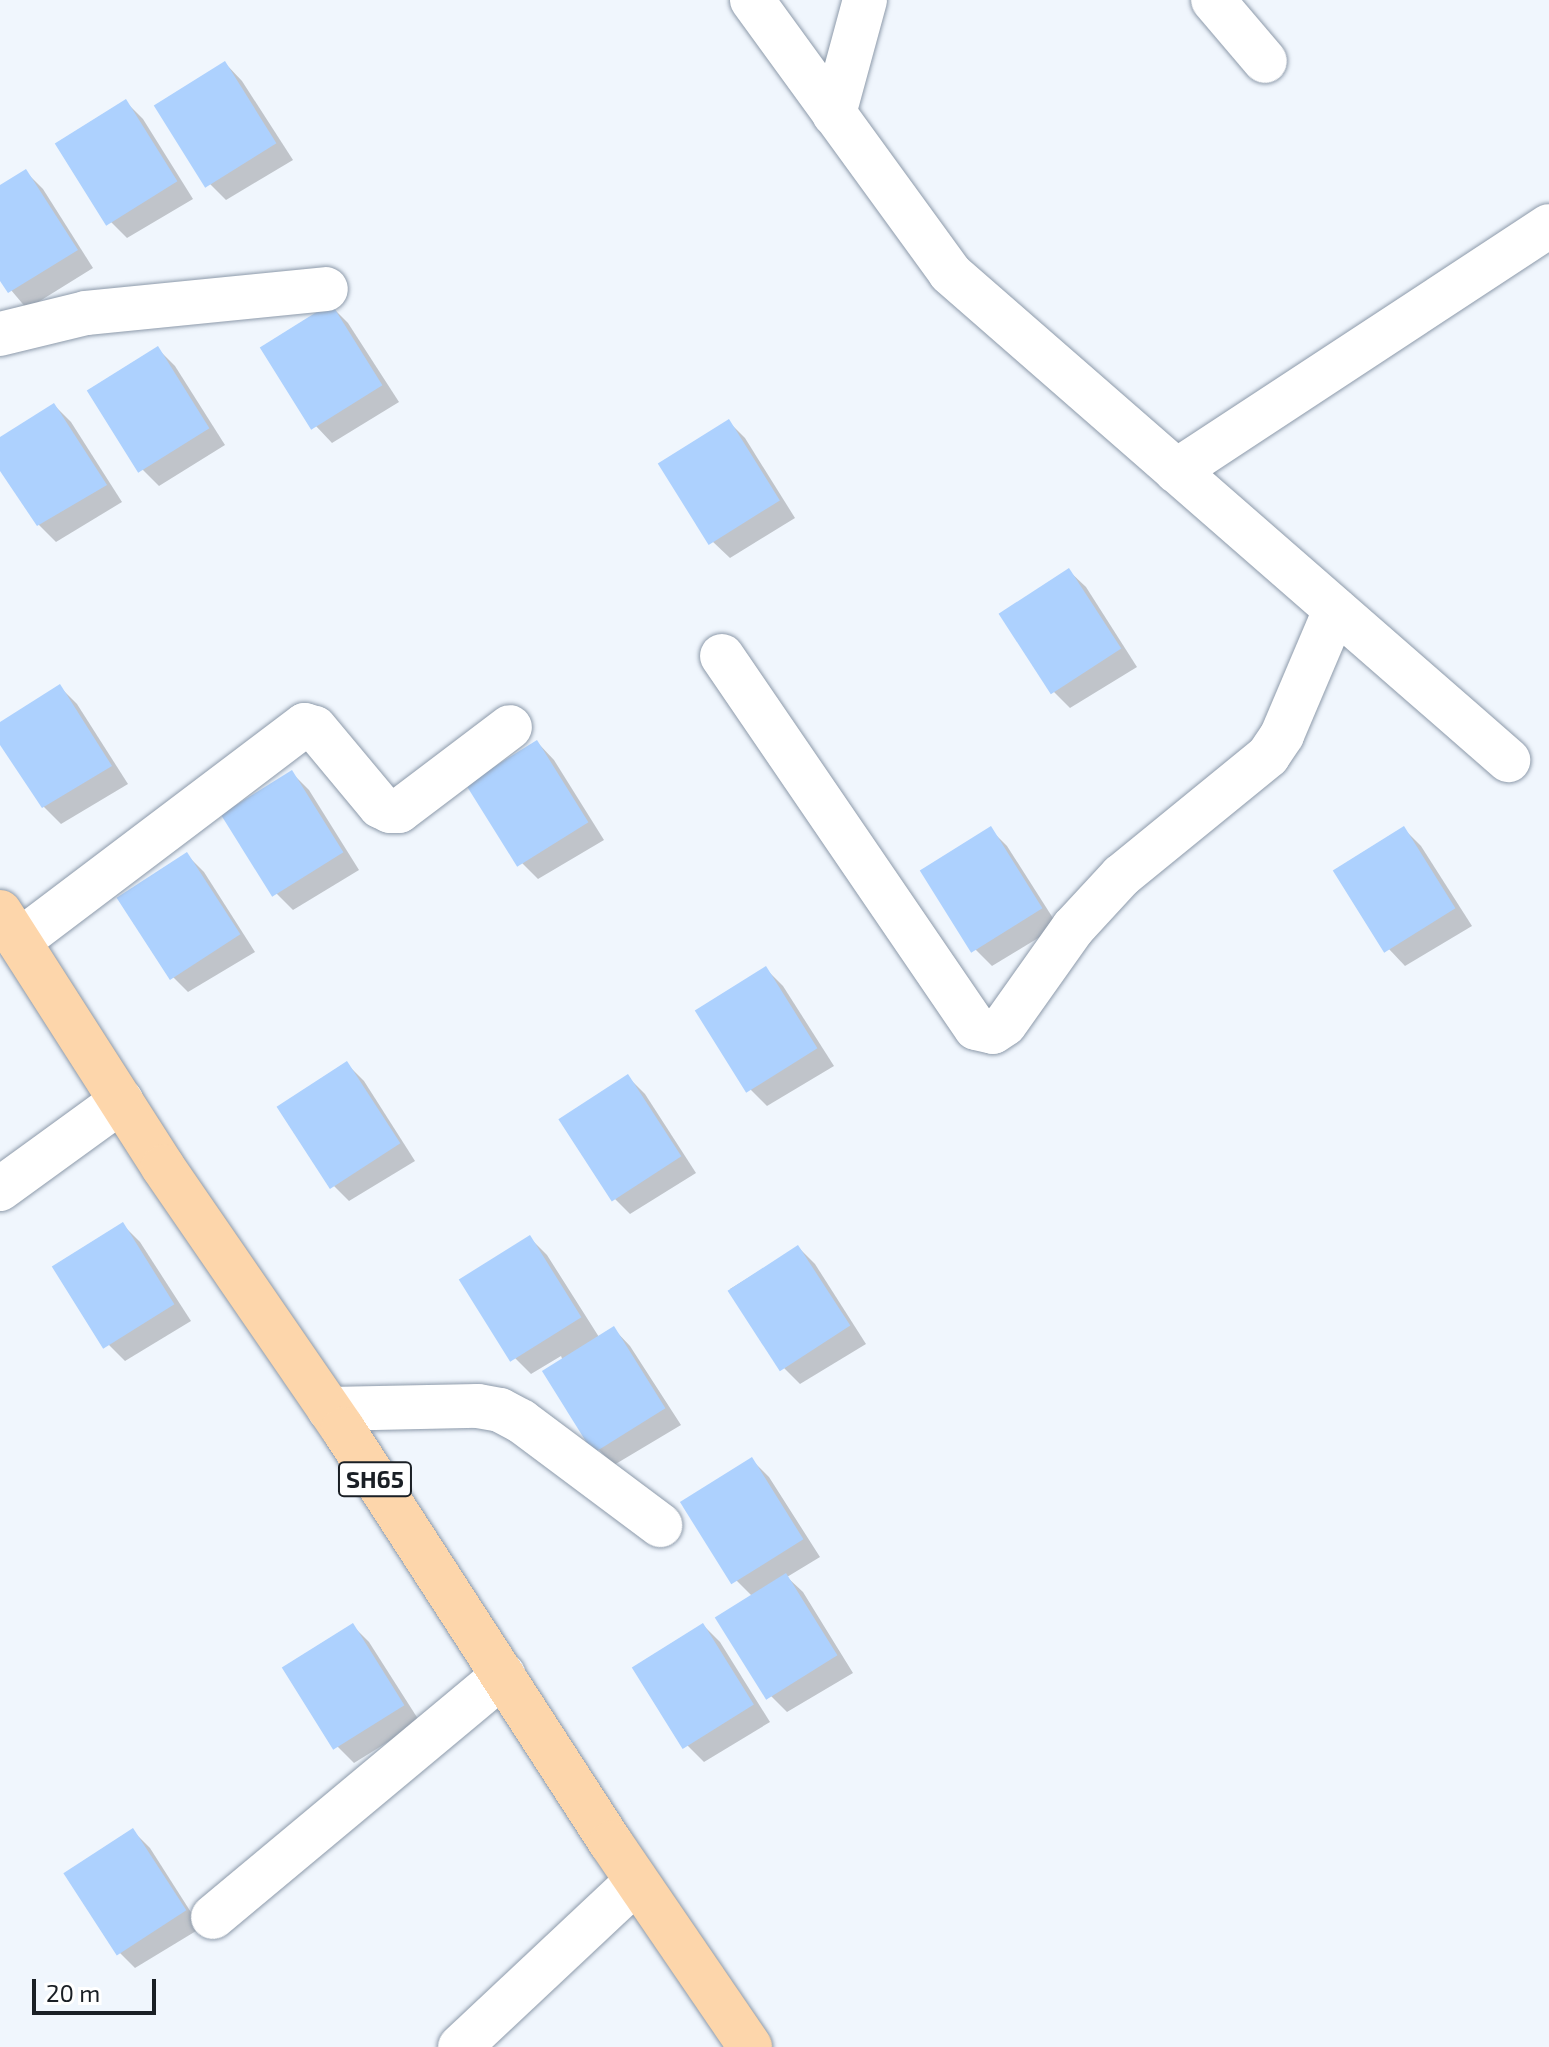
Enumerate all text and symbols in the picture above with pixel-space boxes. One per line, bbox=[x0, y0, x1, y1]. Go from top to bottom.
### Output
road number: SH65 bbox=[337, 1459, 413, 1499]
scale bar bbox=[36, 1963, 160, 2013]
text: 20 m bbox=[46, 1978, 100, 2007]

